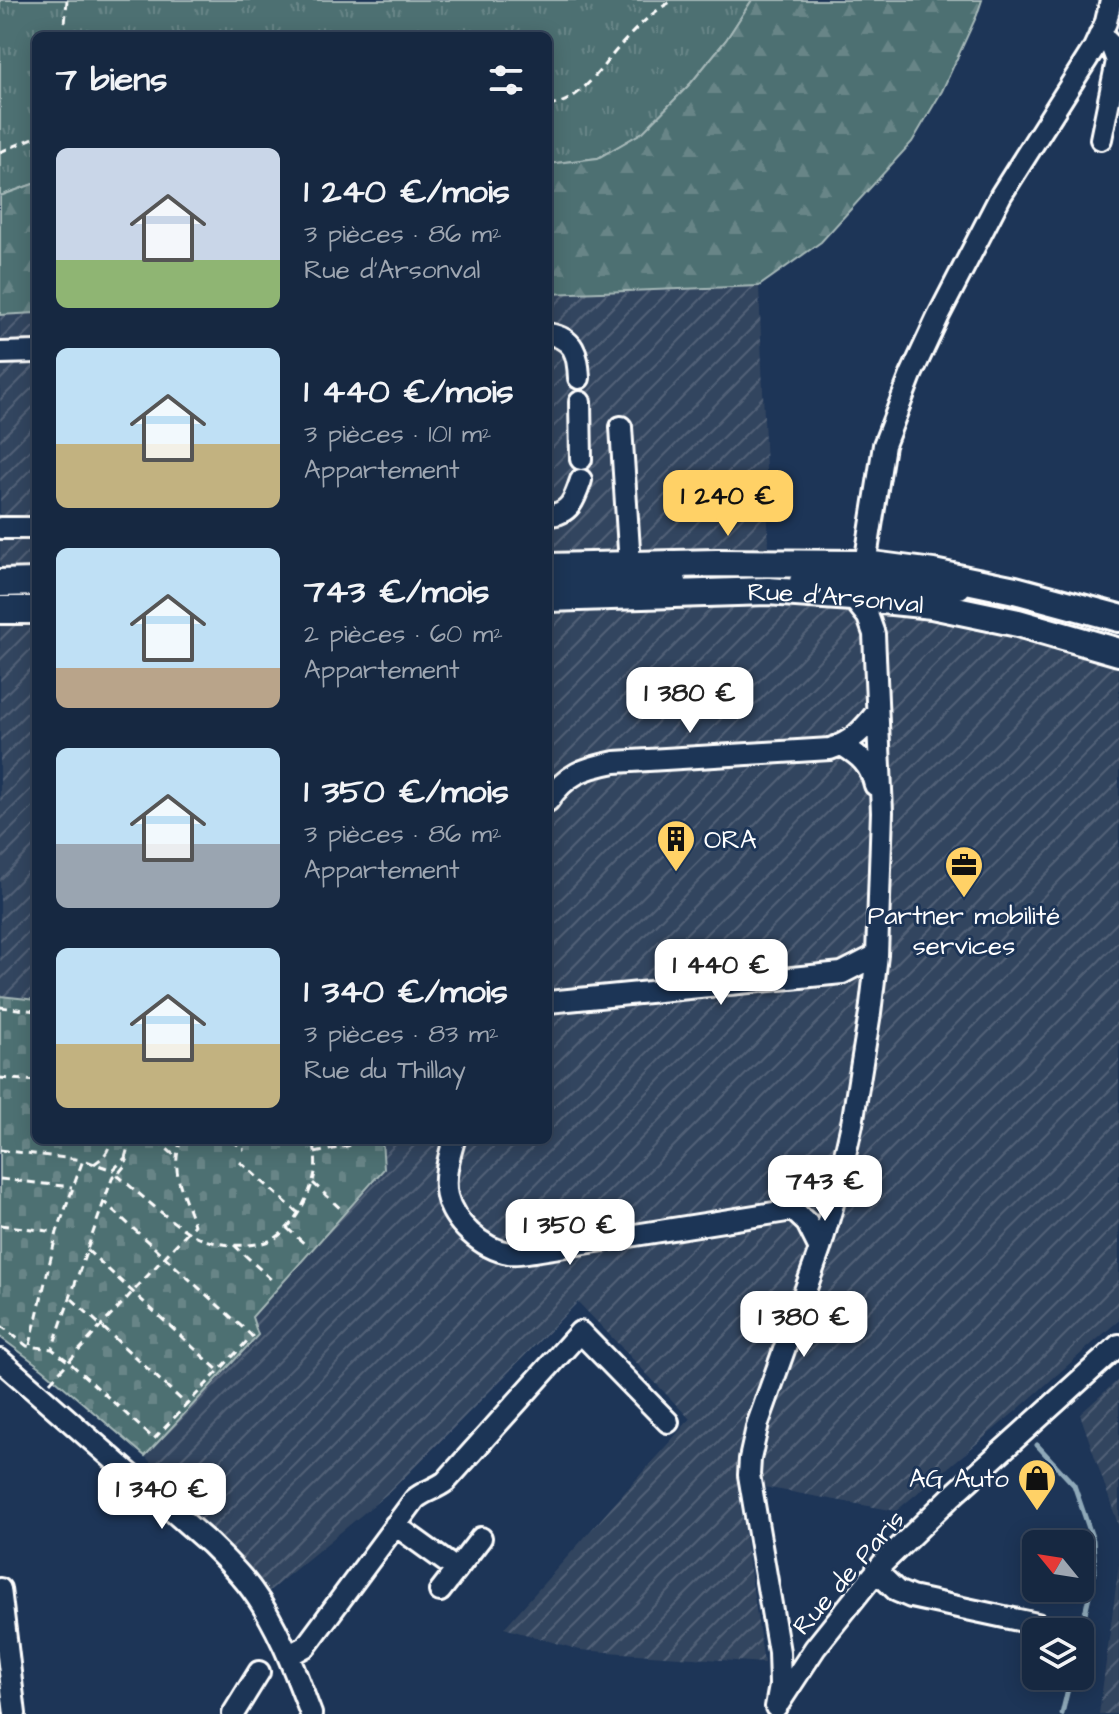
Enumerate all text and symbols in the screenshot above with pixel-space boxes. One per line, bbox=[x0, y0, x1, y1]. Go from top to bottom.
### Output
text: 7 biens bbox=[56, 56, 167, 104]
icon: filters bbox=[484, 58, 528, 102]
text: 1 240 €/mois bbox=[304, 168, 510, 216]
icon: home bbox=[120, 180, 216, 276]
text: 3 pièces · 86 m² bbox=[304, 216, 502, 252]
text: Rue d'Arsonval bbox=[304, 252, 480, 288]
text: 1 440 €/mois bbox=[304, 368, 514, 416]
icon: home bbox=[120, 380, 216, 476]
text: 3 pièces · 101 m² bbox=[304, 416, 492, 452]
text: Appartement bbox=[304, 452, 460, 488]
pin: 1 240 € bbox=[654, 470, 802, 538]
text: 1 240 € bbox=[681, 478, 775, 514]
text: 743 €/mois bbox=[304, 568, 489, 616]
street label: Rue d'Arsonval bbox=[747, 574, 925, 623]
icon: home bbox=[120, 580, 216, 676]
text: 2 pièces · 60 m² bbox=[304, 616, 503, 652]
text: Appartement bbox=[304, 652, 460, 688]
pin: 1 380 € bbox=[616, 667, 764, 735]
text: 1 380 € bbox=[644, 675, 736, 711]
text: 1 350 €/mois bbox=[304, 768, 509, 816]
icon: home bbox=[120, 780, 216, 876]
text: 3 pièces · 86 m² bbox=[304, 816, 502, 852]
building icon: ORA bbox=[655, 818, 697, 873]
place label: ORA bbox=[704, 822, 757, 858]
office icon: Partner mobilité services bbox=[943, 844, 985, 899]
text: Appartement bbox=[304, 852, 460, 888]
place label: Partner mobilité services bbox=[868, 898, 1060, 964]
pin: 1 440 € bbox=[647, 939, 795, 1007]
text: 1 440 € bbox=[673, 947, 769, 983]
text: 1 340 €/mois bbox=[304, 968, 508, 1016]
icon: home bbox=[120, 980, 216, 1076]
text: 3 pièces · 83 m² bbox=[304, 1016, 499, 1052]
text: Rue du Thillay bbox=[304, 1052, 466, 1088]
pin: 743 € bbox=[769, 1155, 881, 1223]
text: 743 € bbox=[786, 1163, 864, 1199]
pin: 1 350 € bbox=[496, 1199, 644, 1267]
text: 1 350 € bbox=[524, 1207, 616, 1243]
pin: 1 380 € bbox=[730, 1291, 878, 1359]
text: 1 380 € bbox=[758, 1299, 850, 1335]
shop icon: AG Auto bbox=[1016, 1457, 1058, 1512]
place label: AG Auto bbox=[909, 1461, 1009, 1497]
pin: 1 340 € bbox=[88, 1463, 236, 1531]
text: 1 340 € bbox=[116, 1471, 208, 1507]
street label: Rue de Paris bbox=[784, 1502, 913, 1643]
north arrow bbox=[1022, 1530, 1094, 1602]
map controls bbox=[1022, 1530, 1094, 1690]
button: layers bbox=[1022, 1618, 1094, 1690]

